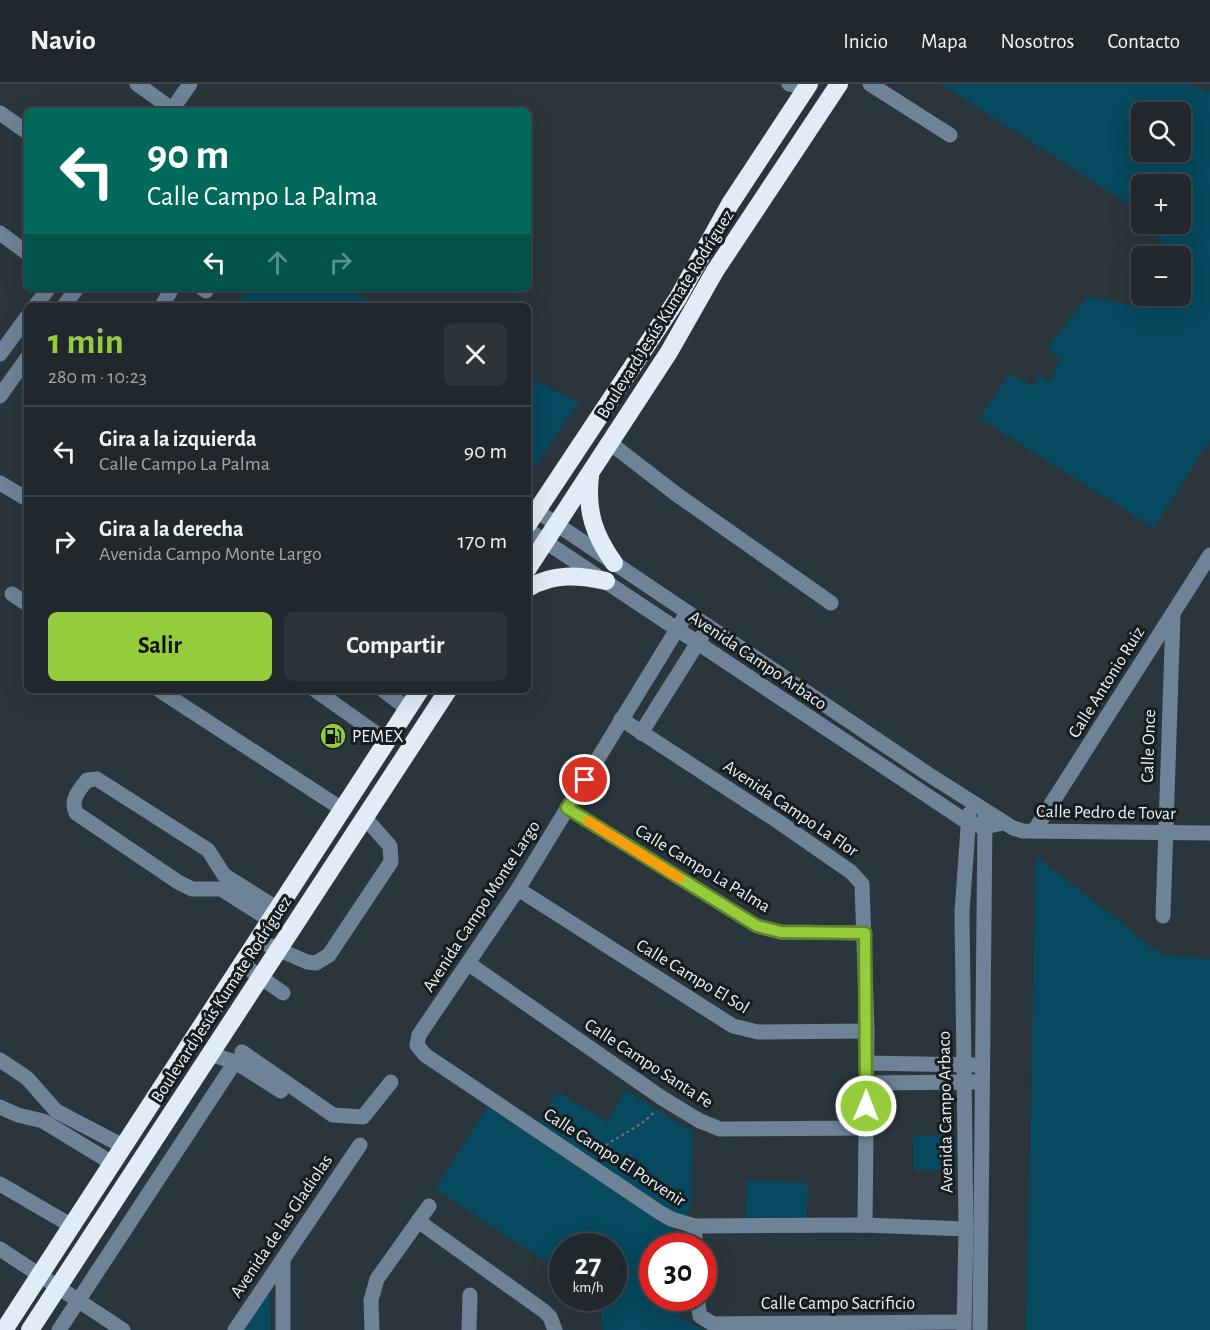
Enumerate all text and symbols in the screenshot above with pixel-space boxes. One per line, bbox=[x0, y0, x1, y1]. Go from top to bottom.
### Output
text: Navio bbox=[30, 27, 96, 55]
text: Inicio bbox=[843, 31, 888, 52]
text: Mapa bbox=[921, 31, 968, 52]
text: Nosotros bbox=[1001, 31, 1074, 52]
text: Contacto bbox=[1107, 31, 1180, 52]
map controls bbox=[1131, 102, 1191, 306]
button: search bbox=[1131, 102, 1191, 162]
icon: left bbox=[48, 132, 126, 210]
text: 90 m bbox=[147, 134, 229, 176]
button: + bbox=[1131, 174, 1191, 234]
text: Calle Campo La Palma bbox=[147, 183, 378, 210]
street label: Boulevard Jesús Kumate Rodríguez bbox=[594, 207, 738, 422]
icon: left bbox=[198, 246, 231, 279]
icon: ahead bbox=[261, 246, 294, 279]
icon: right bbox=[324, 246, 357, 279]
button: − bbox=[1131, 246, 1191, 306]
button: close bbox=[444, 323, 507, 386]
text: 1 min bbox=[48, 324, 124, 360]
text: 280 m · 10:23 bbox=[48, 367, 147, 387]
text: Gira a la izquierda bbox=[99, 428, 257, 450]
icon: left bbox=[48, 435, 81, 468]
text: 90 m bbox=[464, 440, 507, 462]
text: Calle Campo La Palma bbox=[99, 454, 270, 474]
text: Gira a la derecha bbox=[99, 518, 244, 540]
icon: right bbox=[48, 525, 81, 558]
text: 170 m bbox=[457, 530, 507, 552]
text: Avenida Campo Monte Largo bbox=[99, 544, 322, 564]
street label: Avenida Campo Arbaco bbox=[685, 608, 830, 714]
button: Salir bbox=[48, 612, 272, 681]
button: Compartir bbox=[284, 612, 507, 681]
street label: Calle Antonio Ruiz bbox=[1065, 624, 1148, 741]
street label: Calle Once bbox=[1139, 709, 1159, 783]
fuel station icon: PEMEX bbox=[318, 721, 348, 751]
place label: PEMEX bbox=[352, 728, 404, 746]
pin bbox=[559, 754, 610, 805]
street label: Avenida Campo La Flor bbox=[720, 757, 861, 861]
icon: arrive bbox=[568, 763, 601, 796]
street label: Calle Pedro de Tovar bbox=[1036, 803, 1176, 823]
street label: Avenida Campo Monte Largo bbox=[420, 817, 544, 995]
street label: Calle Campo La Palma bbox=[632, 822, 773, 916]
street label: Boulevard Jesús Kumate Rodríguez bbox=[148, 893, 295, 1106]
street label: Calle Campo El Sol bbox=[633, 936, 752, 1018]
street label: Calle Campo Santa Fe bbox=[581, 1016, 716, 1112]
street label: Avenida Campo Arbaco bbox=[936, 1031, 956, 1193]
position arrow bbox=[834, 1074, 898, 1138]
street label: Calle Campo El Porvenir bbox=[540, 1105, 689, 1210]
street label: Avenida de las Gladiolas bbox=[227, 1152, 336, 1301]
speed limit sign: 30 bbox=[639, 1233, 717, 1311]
text: 27 bbox=[574, 1250, 602, 1280]
text: km/h bbox=[573, 1280, 603, 1295]
street label: Calle Campo Sacrificio bbox=[761, 1295, 915, 1313]

